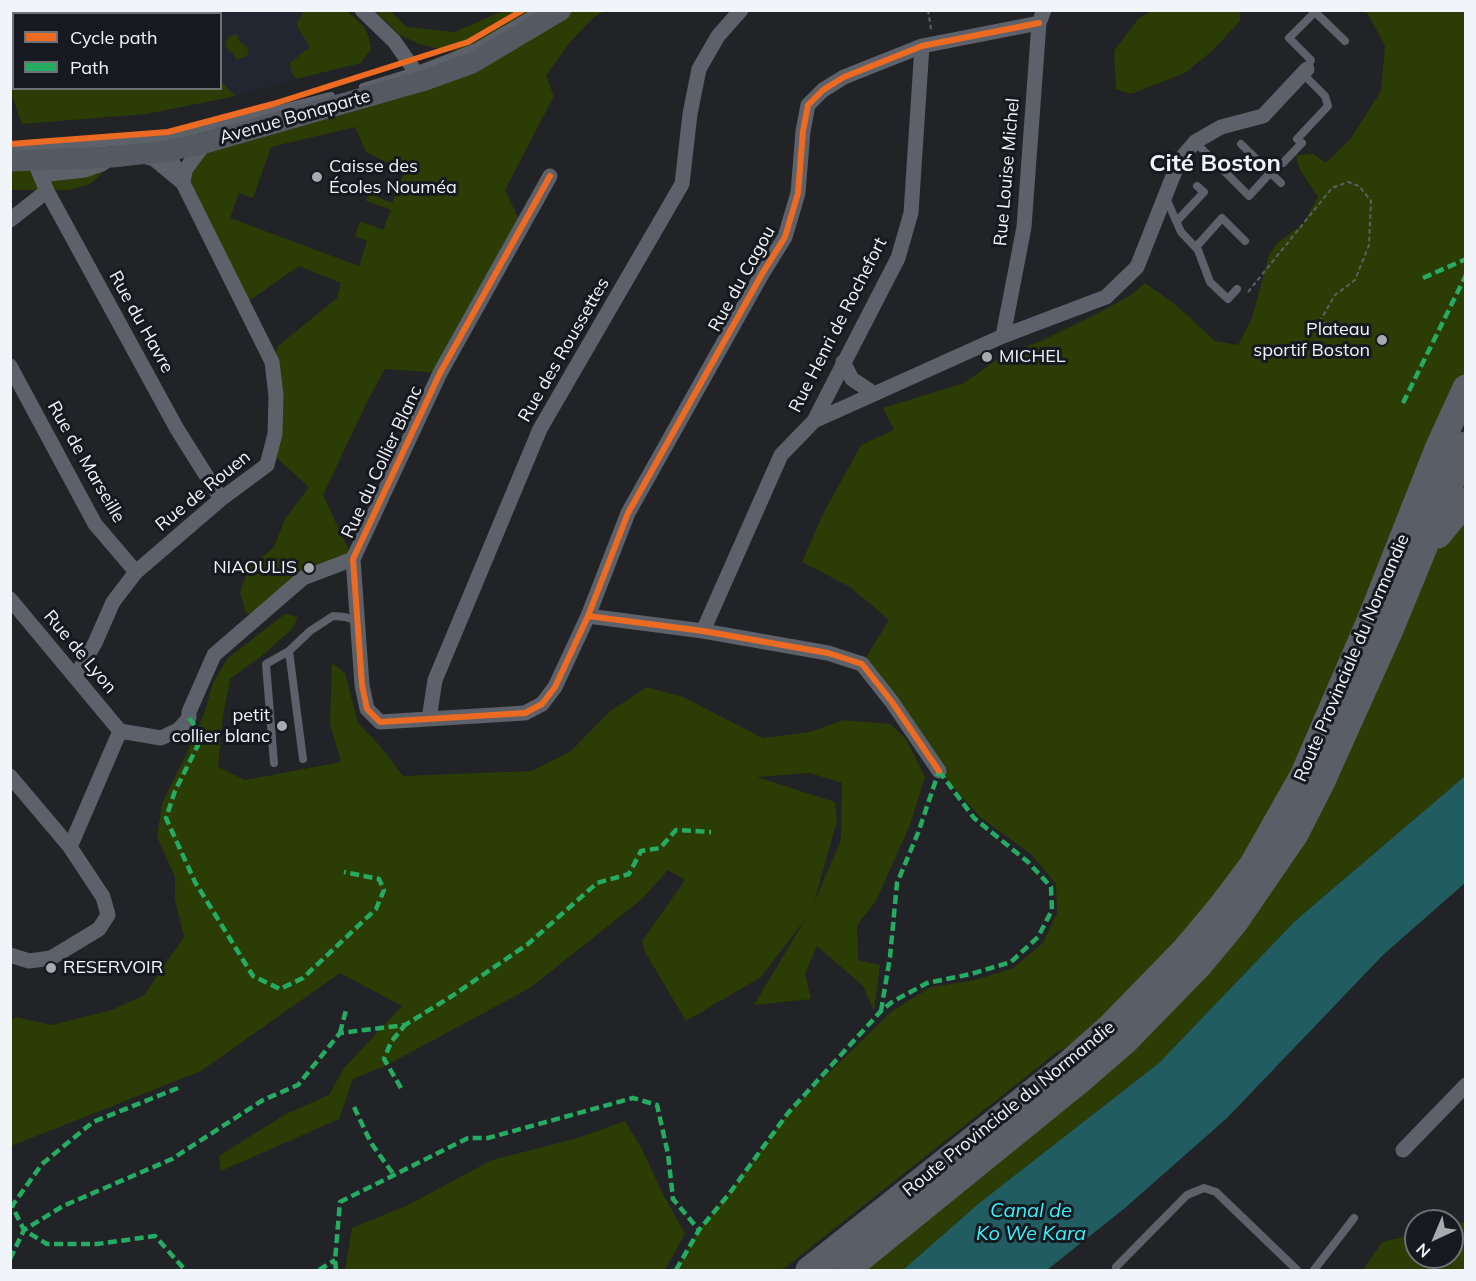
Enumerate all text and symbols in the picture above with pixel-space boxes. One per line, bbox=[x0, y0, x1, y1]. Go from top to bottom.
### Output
legend bbox=[12, 12, 222, 90]
text: Cycle path bbox=[70, 26, 157, 49]
text: Path bbox=[70, 56, 109, 79]
street label: Avenue Bonaparte bbox=[217, 85, 373, 149]
street label: Rue Louise Michel bbox=[990, 97, 1024, 247]
district label: Cité Boston bbox=[1149, 150, 1281, 178]
place label: Caisse des Écoles Nouméa bbox=[329, 156, 457, 198]
marker: Caisse des Écoles Nouméa bbox=[310, 170, 324, 184]
street label: Rue du Cagou bbox=[704, 222, 780, 336]
street label: Rue Henri de Rochefort bbox=[784, 234, 892, 416]
street label: Rue du Havre bbox=[104, 267, 178, 377]
street label: Rue des Roussettes bbox=[514, 274, 614, 426]
place label: Plateau sportif Boston bbox=[1253, 319, 1370, 362]
marker: Plateau sportif Boston bbox=[1375, 333, 1389, 347]
place label: MICHEL bbox=[999, 346, 1066, 368]
marker: MICHEL bbox=[980, 350, 994, 364]
street label: Rue du Collier Blanc bbox=[337, 382, 427, 542]
street label: Rue de Marseille bbox=[42, 397, 130, 527]
street label: Rue de Rouen bbox=[151, 446, 255, 536]
street label: Route Provinciale du Normandie bbox=[1290, 531, 1414, 785]
place label: NIAOULIS bbox=[213, 557, 297, 579]
marker: NIAOULIS bbox=[302, 561, 316, 575]
street label: Rue de Lyon bbox=[39, 606, 121, 698]
place label: petit collier blanc bbox=[172, 705, 270, 748]
marker: petit collier blanc bbox=[275, 719, 289, 733]
place label: RESERVOIR bbox=[63, 957, 163, 979]
marker: RESERVOIR bbox=[44, 961, 58, 975]
street label: Route Provinciale du Normandie bbox=[898, 1017, 1120, 1201]
water label: Canal de Ko We Kara bbox=[976, 1199, 1086, 1246]
north arrow bbox=[1404, 1209, 1464, 1269]
text: N bbox=[1412, 1239, 1434, 1262]

